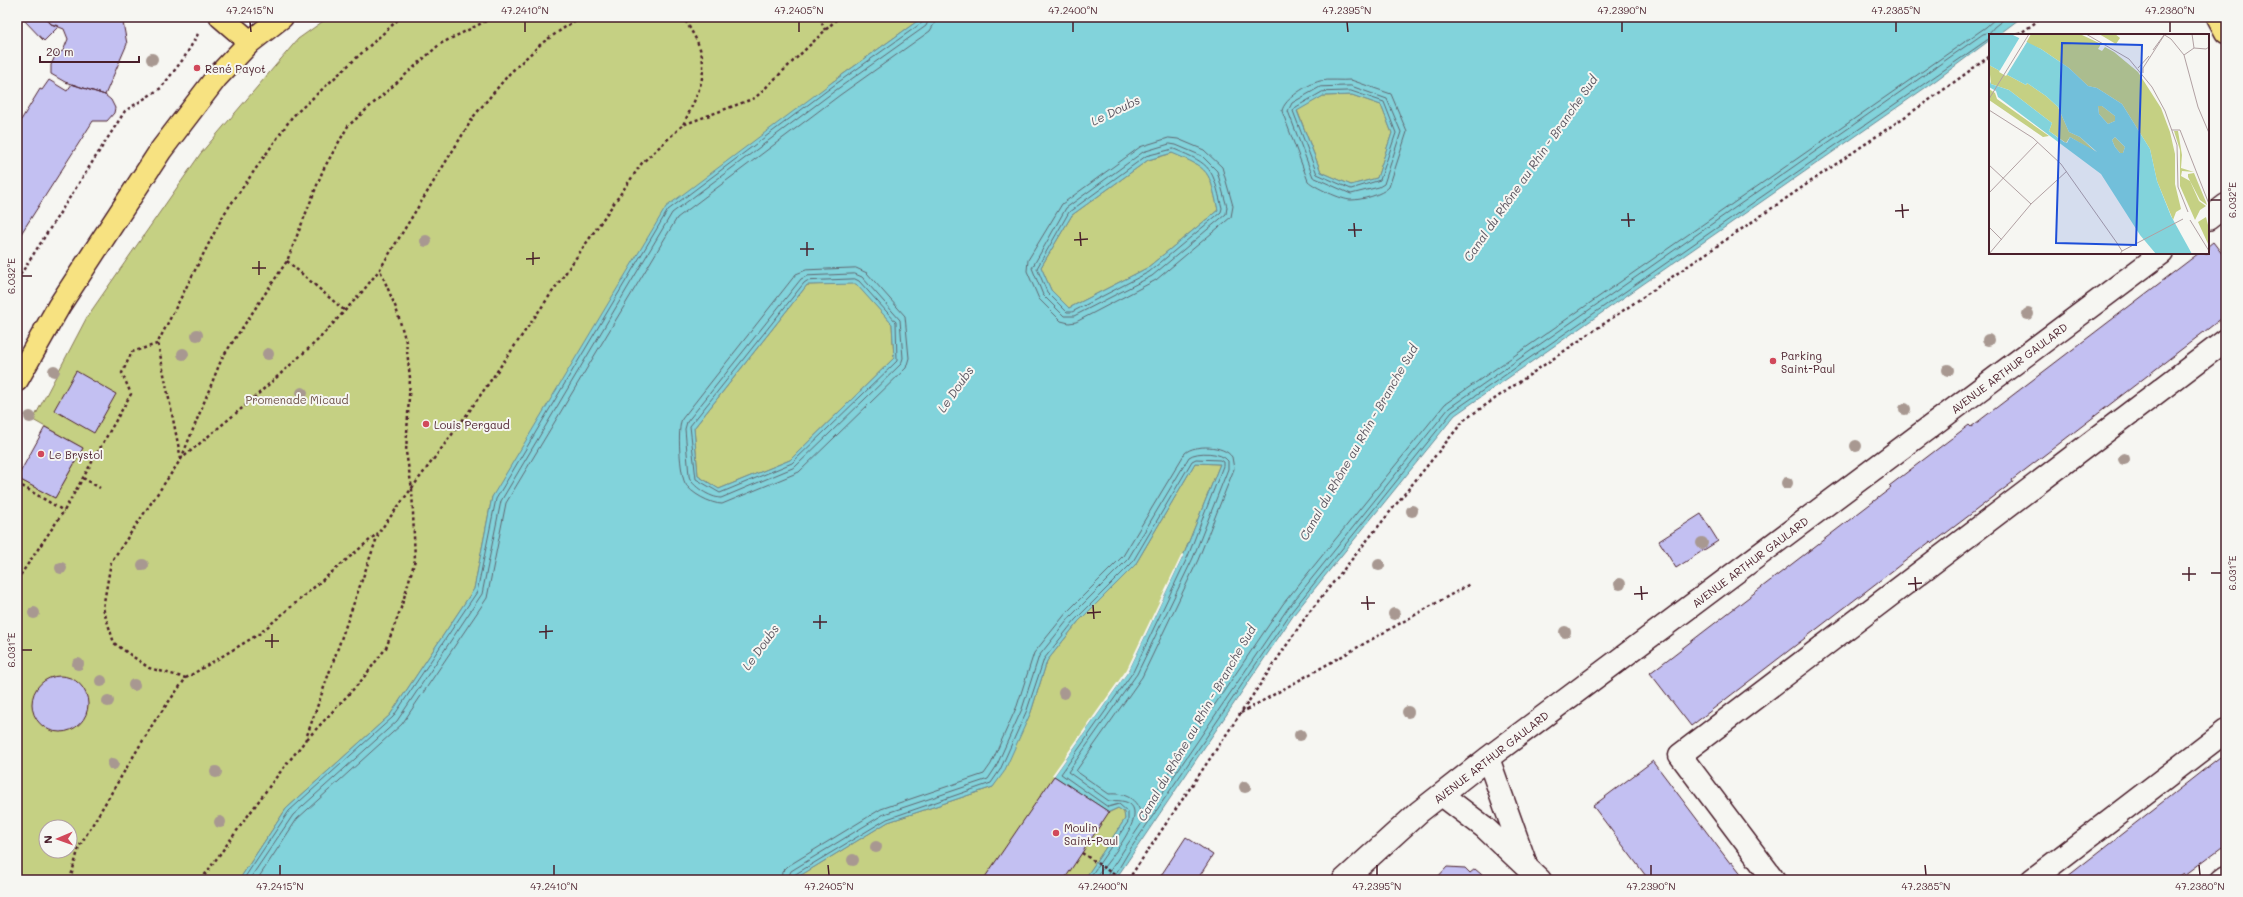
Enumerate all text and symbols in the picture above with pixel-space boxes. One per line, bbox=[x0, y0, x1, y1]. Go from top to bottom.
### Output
text: 47.2415°N bbox=[226, 3, 274, 17]
text: 47.2410°N bbox=[501, 3, 549, 17]
text: 47.2405°N bbox=[774, 3, 824, 17]
text: 47.2400°N bbox=[1048, 3, 1098, 17]
text: 47.2395°N bbox=[1323, 3, 1371, 17]
text: 47.2390°N bbox=[1597, 3, 1647, 17]
text: 47.2385°N bbox=[1872, 3, 1920, 17]
text: 47.2380°N bbox=[2145, 3, 2195, 17]
inset map bbox=[1989, 34, 2209, 254]
scale bar bbox=[40, 38, 139, 64]
text: 20 m bbox=[46, 43, 74, 59]
place label: René Payot bbox=[205, 61, 266, 76]
marker: René Payot bbox=[192, 63, 202, 73]
water label: Canal du Rhône au Rhin - Branche Sud bbox=[1459, 71, 1601, 264]
water label: Le Doubs bbox=[1088, 91, 1142, 129]
text: 6.032°E bbox=[2225, 182, 2239, 218]
text: 6.032°E bbox=[4, 258, 18, 294]
street label: AVENUE ARTHUR GAULARD bbox=[1948, 319, 2070, 417]
water label: Canal du Rhône au Rhin - Branche Sud bbox=[1295, 340, 1422, 543]
place label: Parking Saint-Paul bbox=[1781, 348, 1835, 376]
marker: Parking Saint-Paul bbox=[1768, 356, 1778, 366]
water label: Le Doubs bbox=[933, 363, 977, 415]
park label: Promenade Micaud bbox=[245, 392, 349, 407]
place label: Louis Pergaud bbox=[434, 417, 510, 432]
marker: Louis Pergaud bbox=[421, 419, 431, 429]
place label: Le Brystol bbox=[49, 447, 103, 462]
marker: Le Brystol bbox=[36, 449, 46, 459]
street label: AVENUE ARTHUR GAULARD bbox=[1689, 513, 1811, 611]
text: 6.031°E bbox=[2225, 555, 2239, 591]
water label: Le Doubs bbox=[738, 621, 782, 673]
water label: Canal du Rhône au Rhin - Branche Sud bbox=[1133, 621, 1260, 824]
text: 6.031°E bbox=[4, 632, 18, 668]
street label: AVENUE ARTHUR GAULARD bbox=[1430, 707, 1552, 807]
north arrow bbox=[38, 819, 78, 859]
place label: Moulin Saint-Paul bbox=[1064, 820, 1118, 848]
marker: Moulin Saint-Paul bbox=[1051, 828, 1061, 838]
text: N bbox=[40, 835, 55, 844]
text: 47.2415°N bbox=[256, 879, 304, 893]
text: 47.2410°N bbox=[530, 879, 578, 893]
text: 47.2405°N bbox=[804, 879, 854, 893]
text: 47.2400°N bbox=[1078, 879, 1128, 893]
text: 47.2395°N bbox=[1353, 879, 1401, 893]
text: 47.2390°N bbox=[1626, 879, 1676, 893]
text: 47.2385°N bbox=[1902, 879, 1950, 893]
text: 47.2380°N bbox=[2175, 879, 2225, 893]

